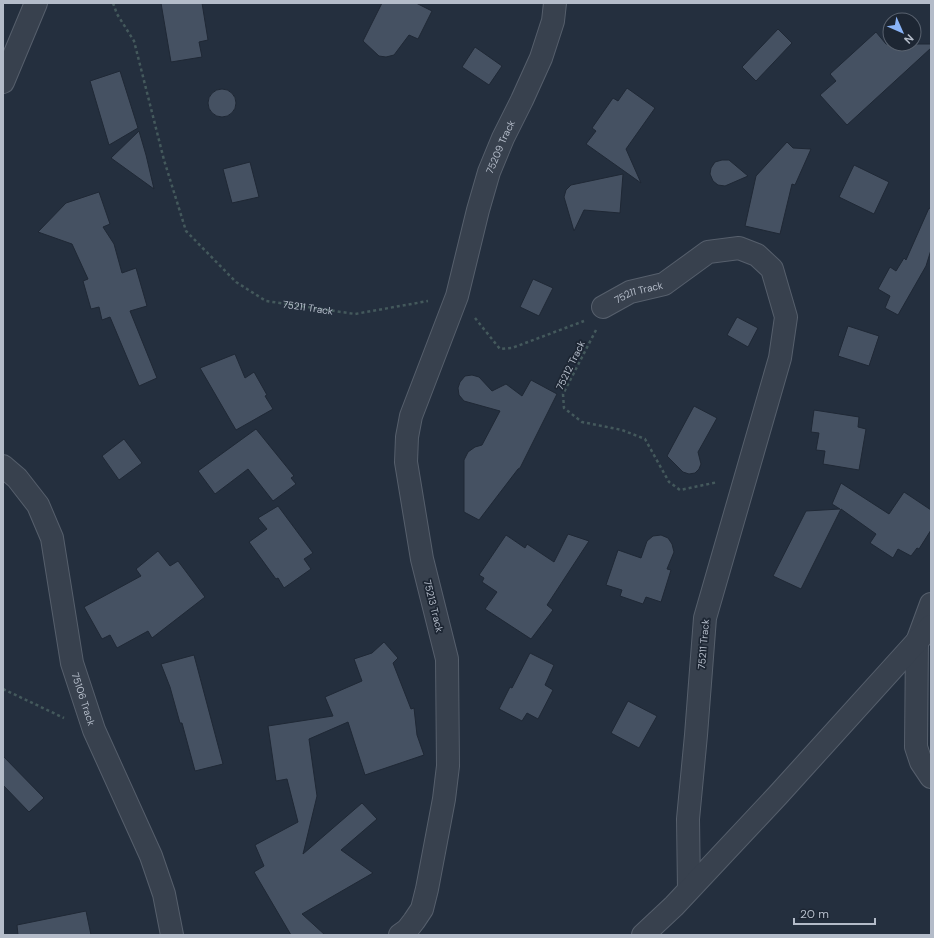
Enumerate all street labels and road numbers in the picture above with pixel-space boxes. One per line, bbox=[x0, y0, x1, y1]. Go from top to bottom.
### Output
street label: 75209 Track bbox=[483, 118, 518, 176]
street label: 75211 Track bbox=[612, 278, 664, 306]
street label: 75211 Track bbox=[282, 298, 334, 318]
street label: 75212 Track bbox=[553, 338, 588, 392]
street label: 75213 Track bbox=[421, 579, 446, 634]
street label: 75211 Track bbox=[695, 618, 712, 670]
street label: 75106 Track bbox=[69, 671, 98, 727]

